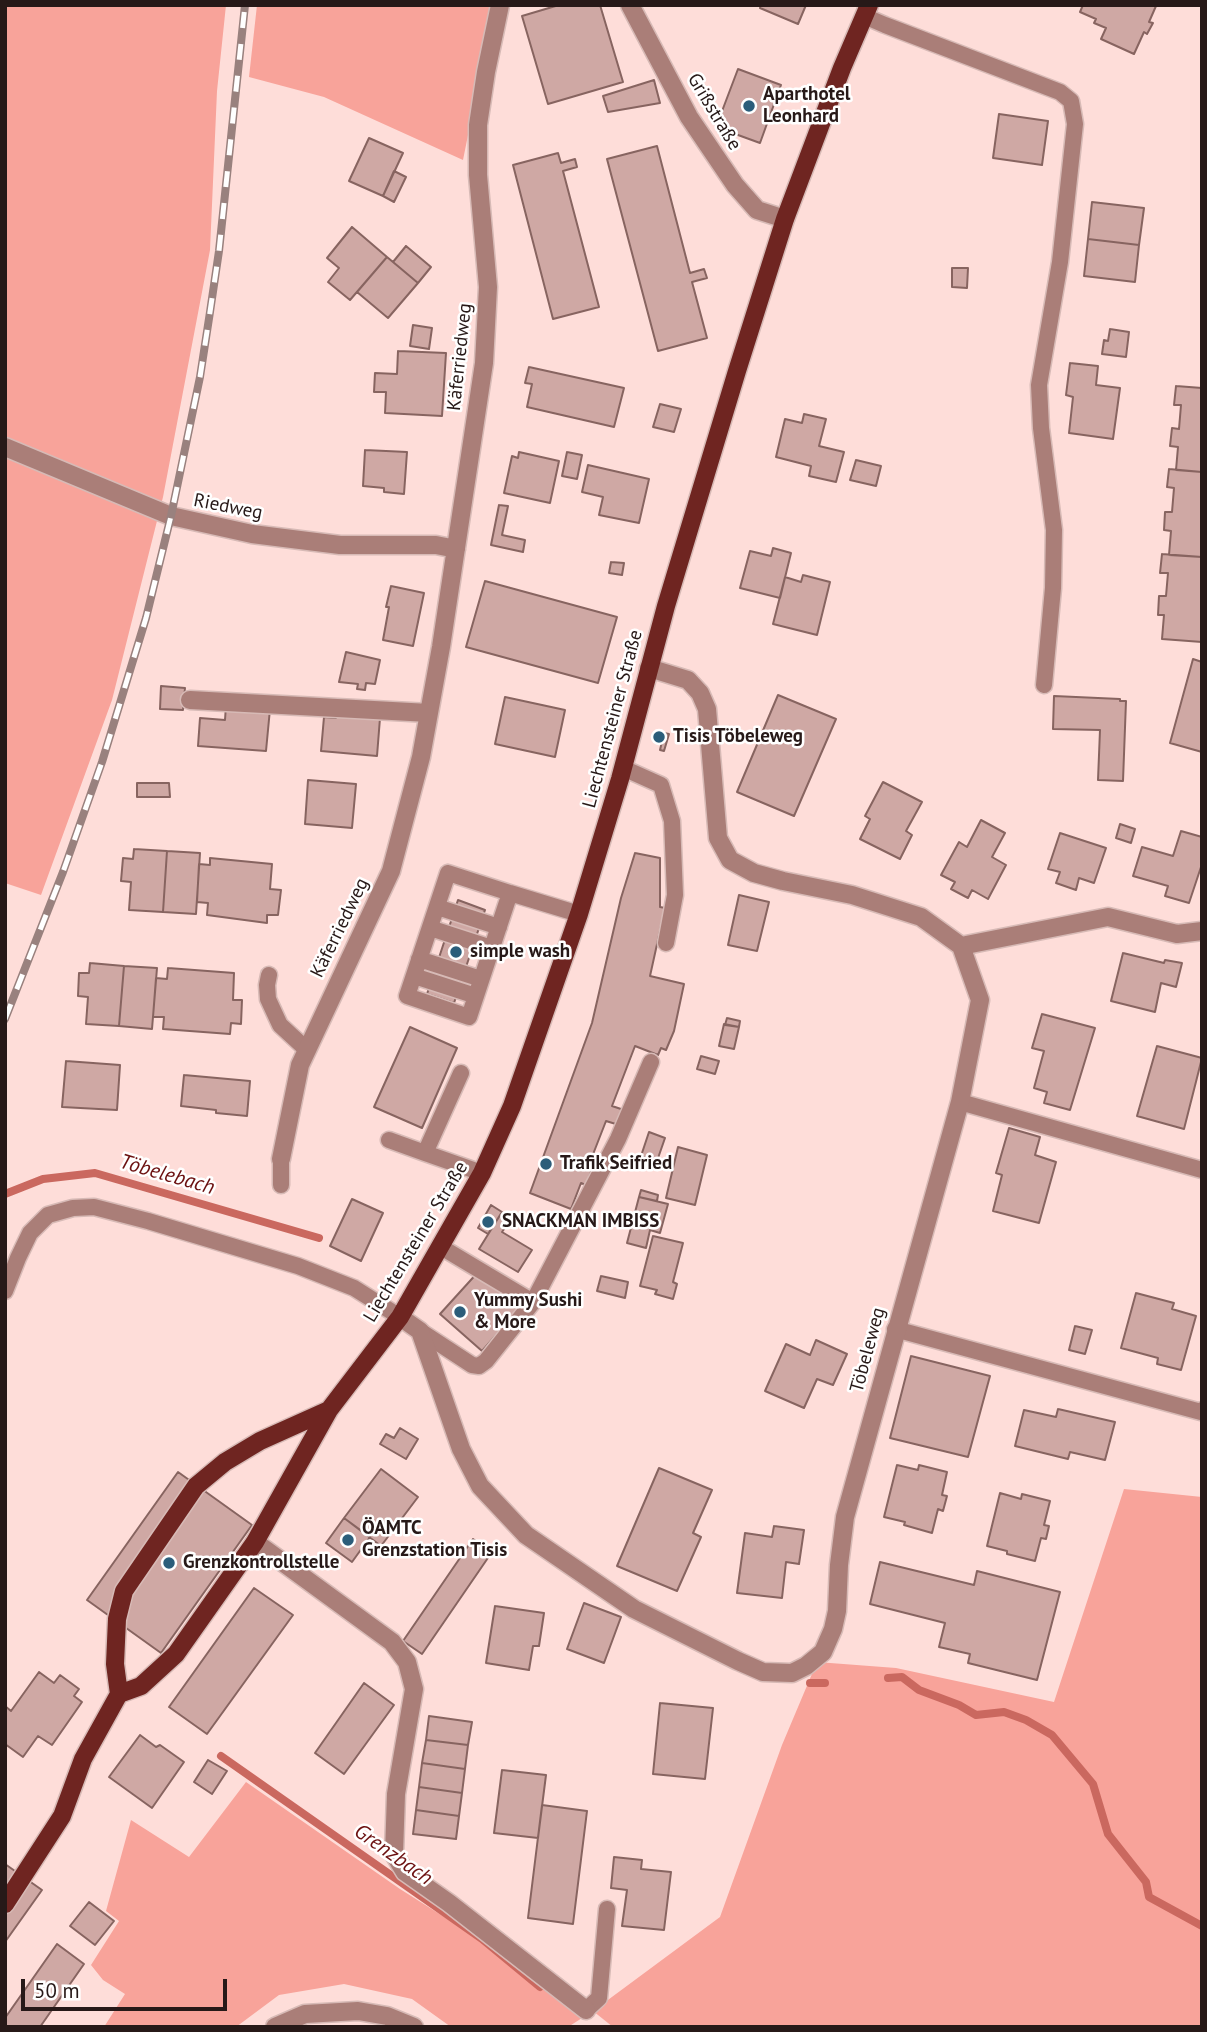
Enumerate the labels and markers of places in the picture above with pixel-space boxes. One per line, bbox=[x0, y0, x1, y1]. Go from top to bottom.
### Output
place label: Aparthotel Leonhard bbox=[763, 84, 850, 128]
marker: Aparthotel Leonhard bbox=[741, 98, 757, 114]
place label: Tisis Töbeleweg bbox=[673, 726, 803, 748]
marker: Tisis Töbeleweg bbox=[651, 729, 667, 745]
place label: simple wash bbox=[470, 941, 570, 963]
marker: simple wash bbox=[448, 944, 464, 960]
place label: Trafik Seifried bbox=[560, 1153, 672, 1175]
marker: Trafik Seifried bbox=[538, 1156, 554, 1172]
place label: SNACKMAN IMBISS bbox=[502, 1211, 659, 1233]
marker: SNACKMAN IMBISS bbox=[480, 1214, 496, 1230]
place label: Yummy Sushi & More bbox=[474, 1290, 582, 1334]
marker: Yummy Sushi & More bbox=[452, 1304, 468, 1320]
place label: ÖAMTC Grenzstation Tisis bbox=[362, 1518, 507, 1562]
marker: ÖAMTC Grenzstation Tisis bbox=[340, 1532, 356, 1548]
place label: Grenzkontrollstelle bbox=[183, 1552, 339, 1574]
marker: Grenzkontrollstelle bbox=[161, 1555, 177, 1571]

